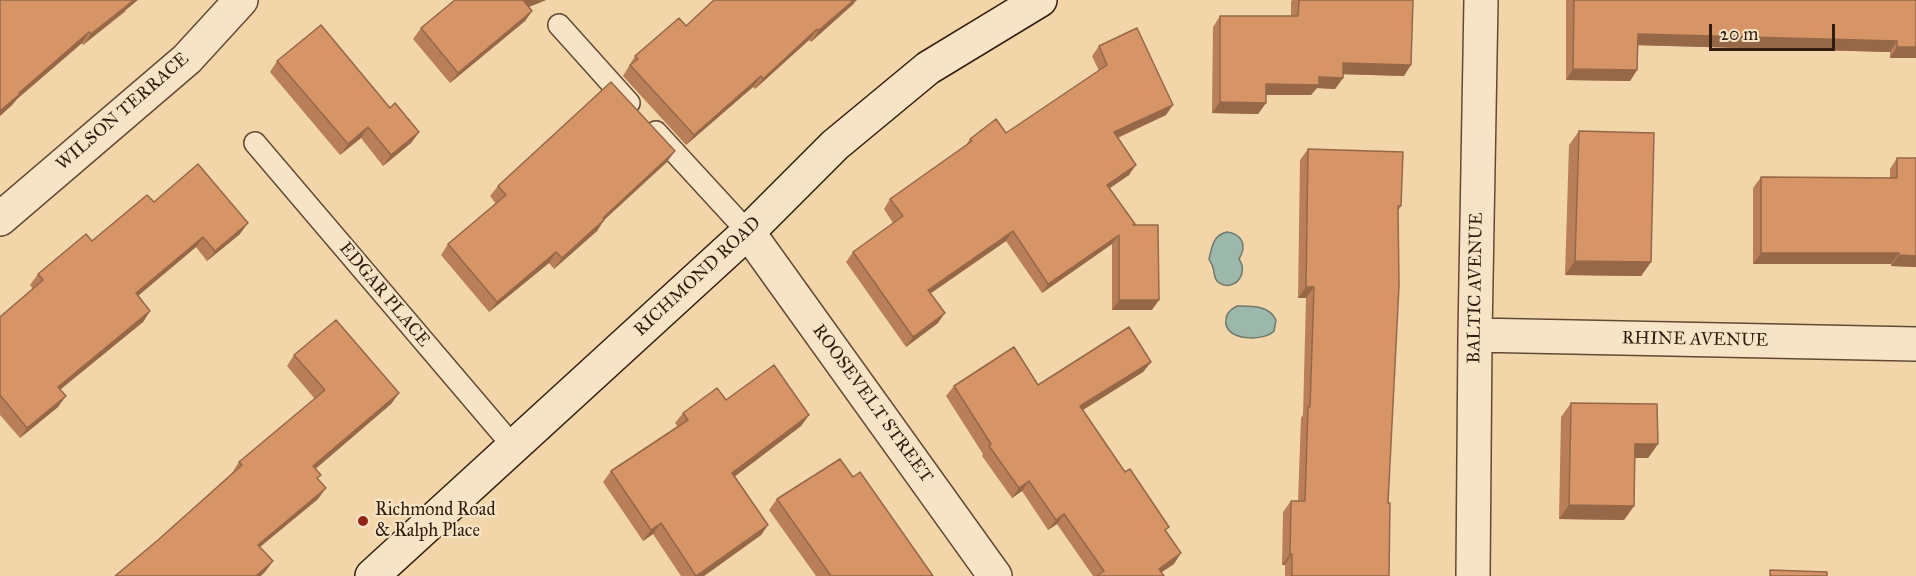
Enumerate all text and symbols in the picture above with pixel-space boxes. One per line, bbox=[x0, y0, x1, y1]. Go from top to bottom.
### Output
scale bar bbox=[1712, 12, 1838, 50]
text: 20 m bbox=[1720, 23, 1758, 45]
street label: WILSON TERRACE bbox=[52, 49, 194, 175]
street label: BALTIC AVENUE bbox=[1464, 212, 1488, 364]
street label: RICHMOND ROAD bbox=[630, 213, 766, 341]
street label: EDGAR PLACE bbox=[334, 238, 434, 352]
street label: ROOSEVELT STREET bbox=[807, 321, 937, 487]
street label: RHINE AVENUE bbox=[1622, 328, 1768, 352]
place label: Richmond Road & Ralph Place bbox=[375, 500, 495, 542]
marker: Richmond Road & Ralph Place bbox=[356, 514, 370, 528]

